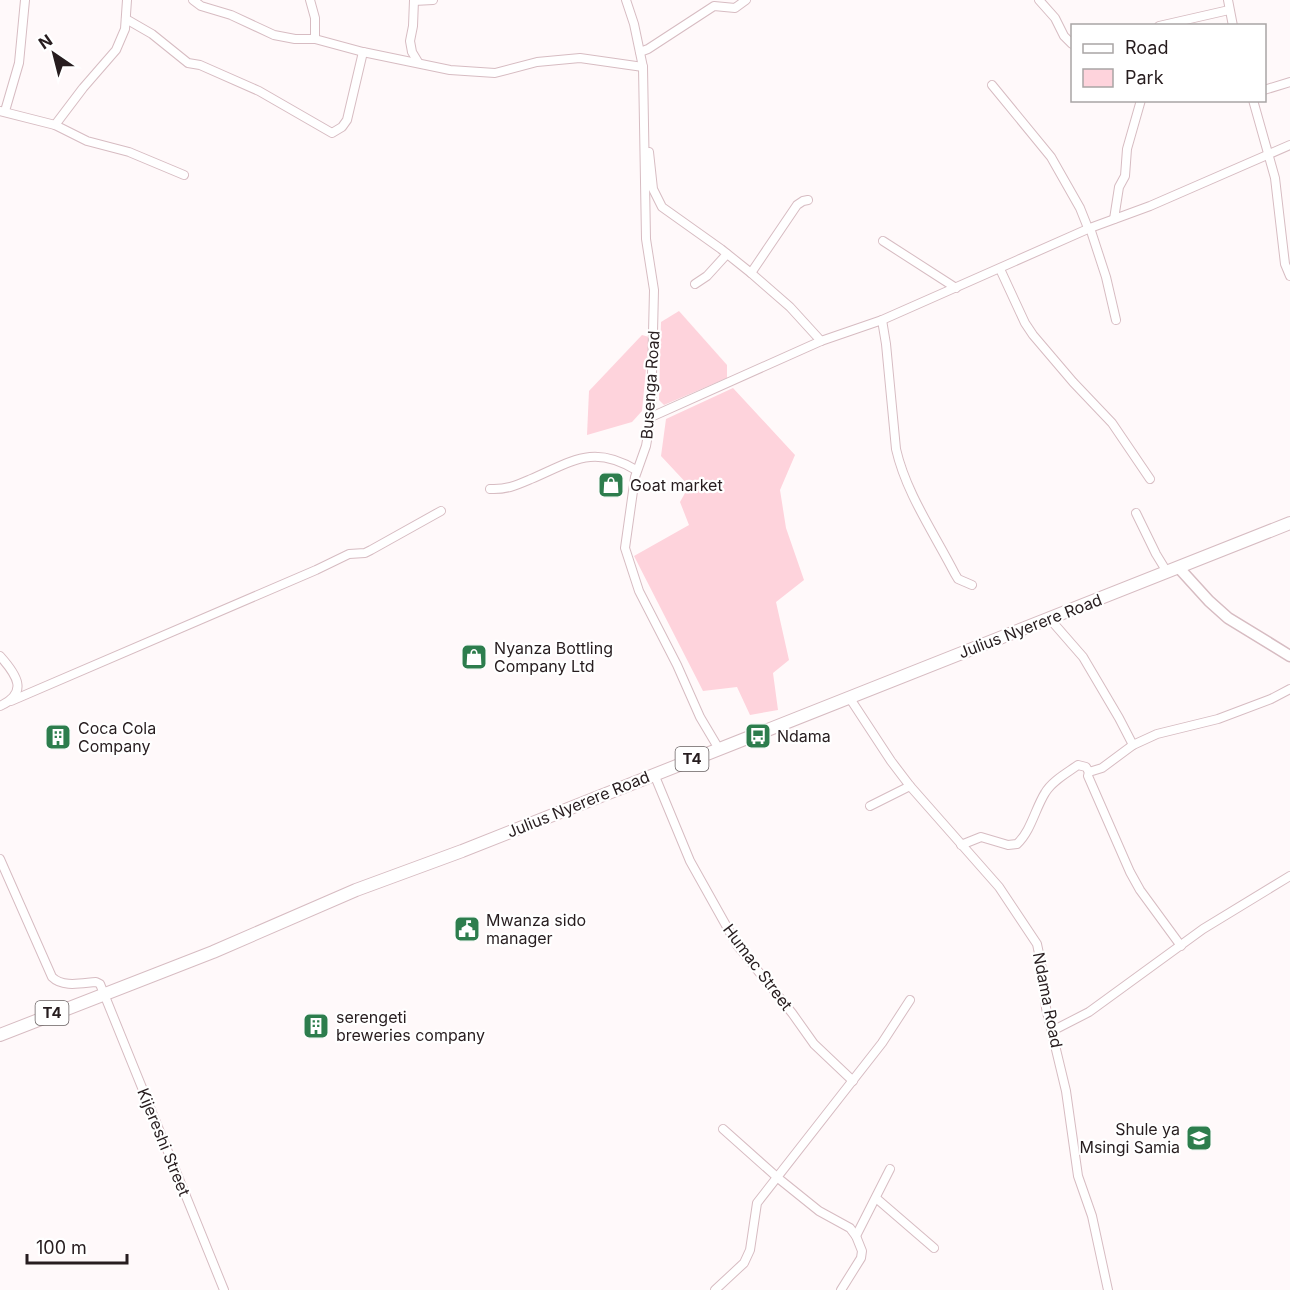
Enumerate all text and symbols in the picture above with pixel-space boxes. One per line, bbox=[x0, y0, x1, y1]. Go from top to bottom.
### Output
north arrow bbox=[24, 24, 84, 84]
legend bbox=[1071, 24, 1266, 102]
text: N bbox=[35, 30, 56, 53]
text: Road bbox=[1125, 37, 1168, 58]
text: Park bbox=[1125, 67, 1164, 88]
street label: Busenga Road bbox=[636, 330, 664, 440]
shop icon: Goat market bbox=[596, 470, 626, 500]
place label: Goat market bbox=[630, 475, 723, 495]
street label: Julius Nyerere Road bbox=[955, 589, 1105, 663]
place label: Nyanza Bottling Company Ltd bbox=[494, 638, 613, 676]
shop icon: Nyanza Bottling Company Ltd bbox=[459, 642, 489, 672]
place label: Coca Cola Company bbox=[78, 718, 156, 756]
bus stop icon: Ndama bbox=[743, 721, 773, 751]
building icon: Coca Cola Company bbox=[43, 722, 73, 752]
place label: Ndama bbox=[777, 726, 831, 746]
road number: T4 bbox=[676, 747, 708, 771]
street label: Julius Nyerere Road bbox=[504, 766, 652, 842]
place label: Mwanza sido manager bbox=[486, 910, 586, 948]
public building icon: Mwanza sido manager bbox=[452, 914, 482, 944]
street label: Humac Street bbox=[719, 920, 797, 1014]
street label: Ndama Road bbox=[1029, 951, 1067, 1049]
road number: T4 bbox=[36, 1001, 68, 1025]
place label: serengeti breweries company bbox=[336, 1007, 485, 1045]
building icon: serengeti breweries company bbox=[301, 1011, 331, 1041]
street label: Kijereshi Street bbox=[133, 1085, 195, 1199]
place label: Shule ya Msingi Samia bbox=[1079, 1119, 1180, 1157]
school or university icon: Shule ya Msingi Samia bbox=[1184, 1123, 1214, 1153]
scale bar bbox=[27, 1227, 128, 1265]
text: 100 m bbox=[36, 1237, 87, 1258]

